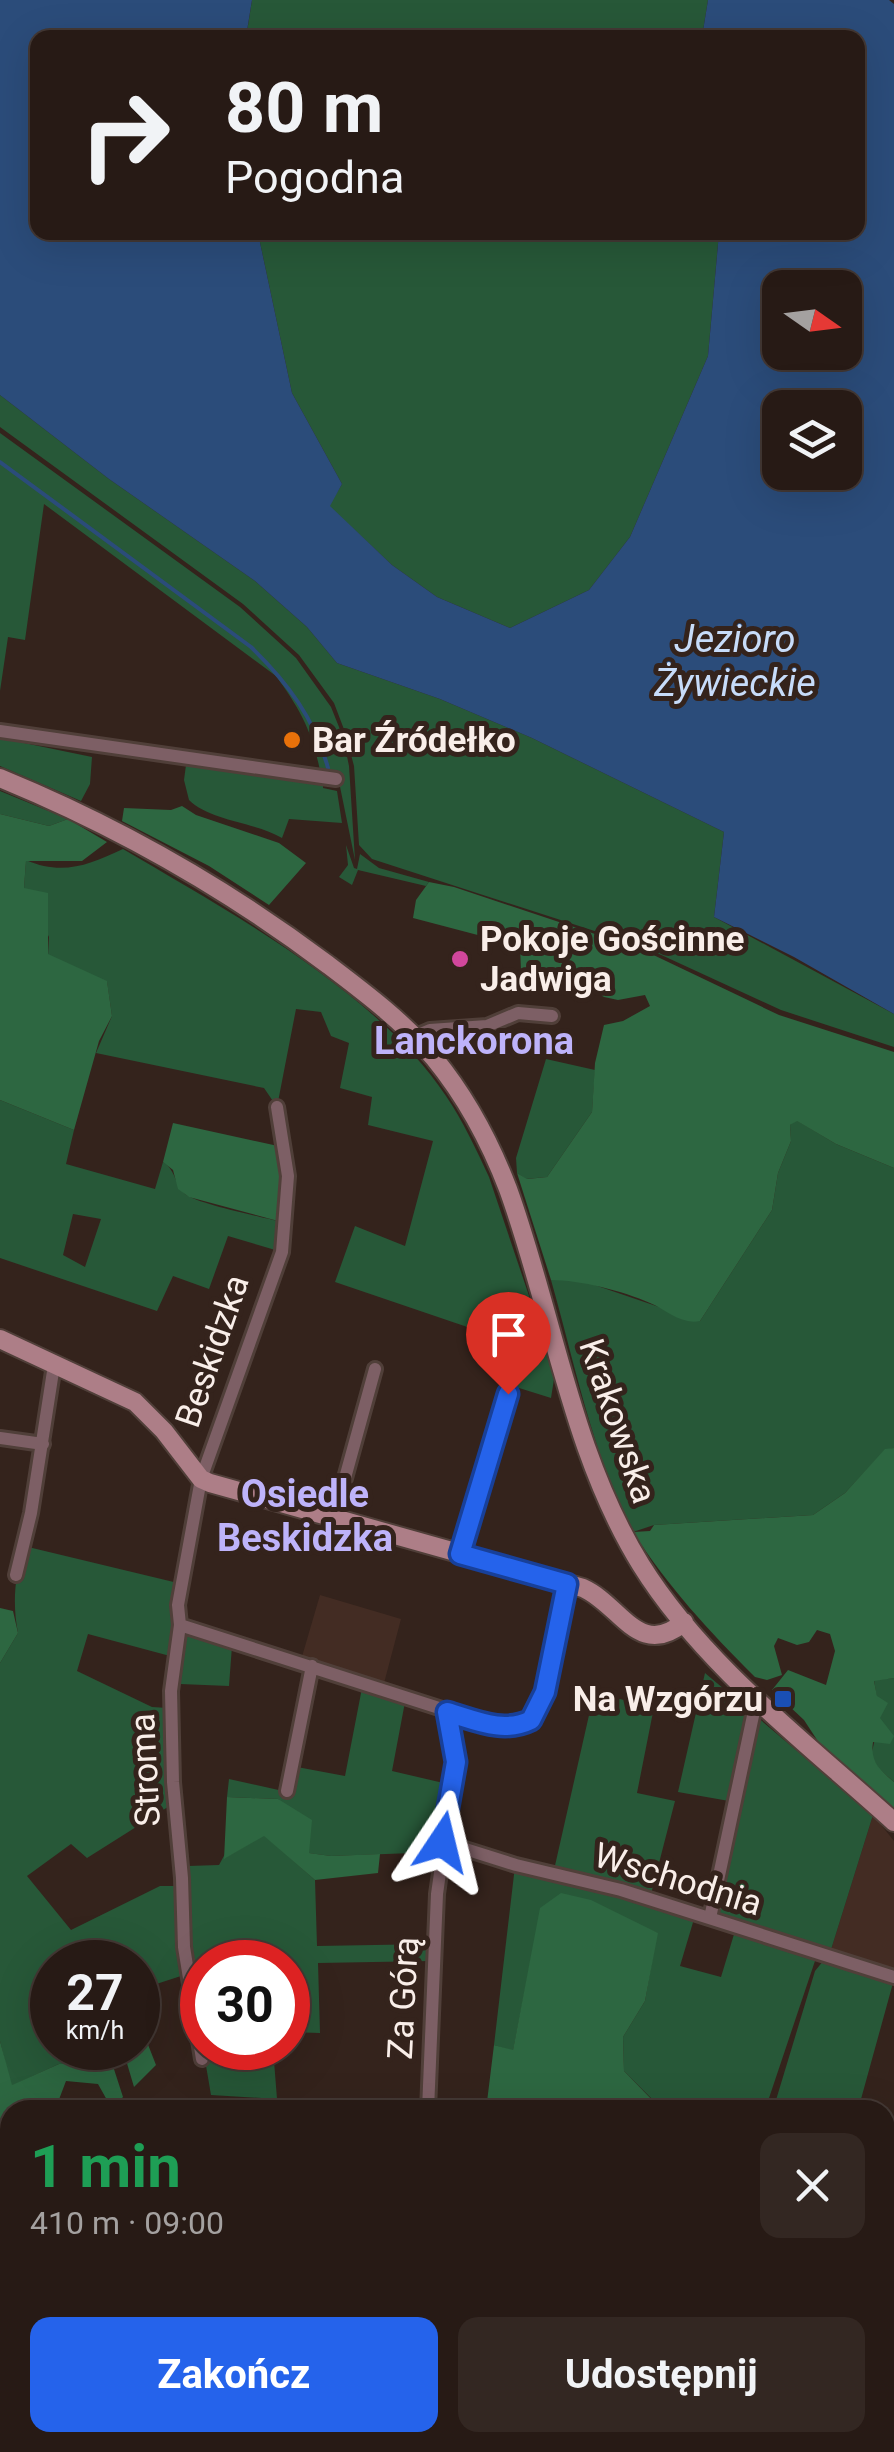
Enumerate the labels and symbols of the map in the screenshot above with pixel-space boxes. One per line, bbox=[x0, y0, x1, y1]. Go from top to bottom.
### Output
north arrow bbox=[762, 270, 862, 370]
water label: Jezioro Żywieckie bbox=[653, 617, 816, 705]
place label: Bar Źródełko bbox=[312, 720, 516, 761]
marker: Bar Źródełko bbox=[281, 729, 303, 751]
place label: Pokoje Gościnne Jadwiga bbox=[480, 919, 745, 1000]
marker: Pokoje Gościnne Jadwiga bbox=[449, 948, 471, 970]
district label: Lanckorona bbox=[374, 1019, 574, 1063]
street label: Beskidzka bbox=[167, 1270, 258, 1433]
pin bbox=[466, 1292, 551, 1395]
street label: Krakowska bbox=[570, 1334, 665, 1509]
district label: Osiedle Beskidzka bbox=[217, 1472, 393, 1560]
place label: Na Wzgórzu bbox=[573, 1679, 763, 1720]
marker: Na Wzgórzu bbox=[772, 1688, 794, 1710]
street label: Stroma bbox=[122, 1712, 169, 1828]
position arrow bbox=[390, 1790, 494, 1894]
street label: Wschodnia bbox=[589, 1835, 767, 1924]
street label: Za Górą bbox=[380, 1936, 427, 2060]
speed limit sign: 30 bbox=[180, 1940, 310, 2070]

